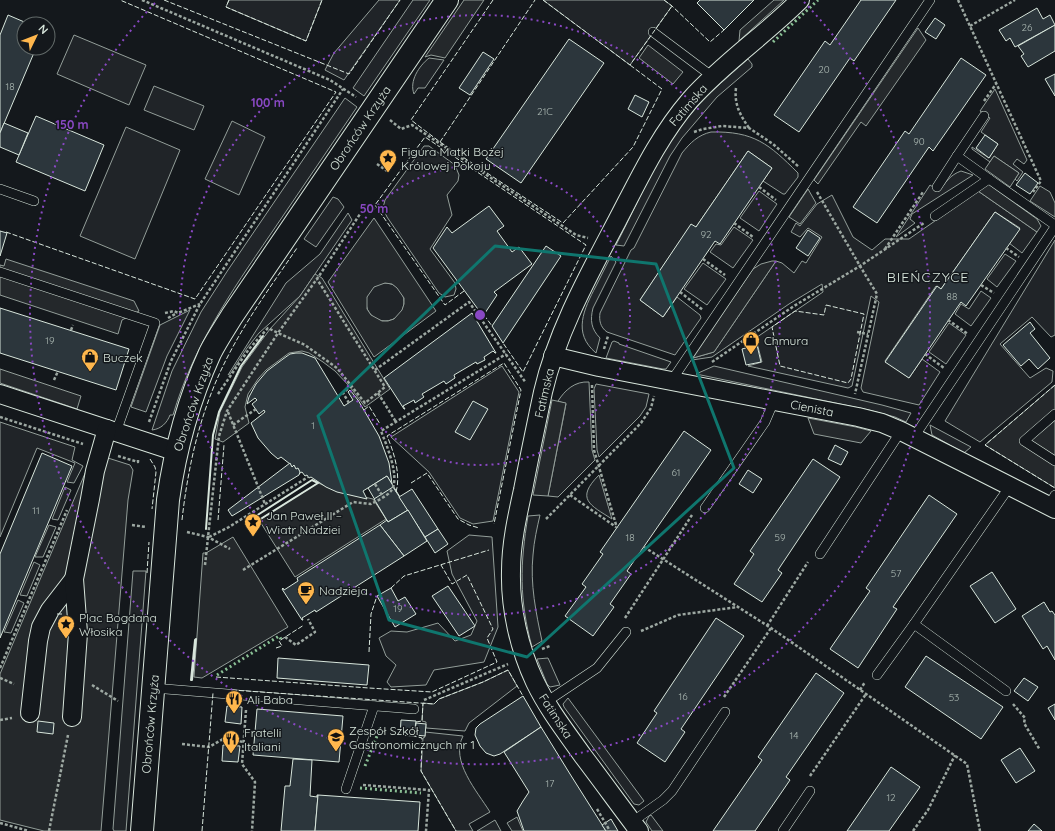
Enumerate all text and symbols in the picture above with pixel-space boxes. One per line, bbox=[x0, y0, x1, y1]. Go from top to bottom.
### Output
north arrow bbox=[16, 16, 56, 56]
text: N bbox=[35, 21, 51, 37]
house number: 26 bbox=[1022, 21, 1033, 34]
house number: 20 bbox=[818, 63, 830, 76]
house number: 18 bbox=[5, 80, 15, 93]
street label: Fatimska bbox=[666, 81, 710, 129]
street label: Obrońców Krzyża bbox=[326, 83, 394, 173]
text: 100 m bbox=[251, 95, 285, 110]
house number: 21C bbox=[537, 105, 553, 118]
text: 150 m bbox=[55, 117, 89, 132]
house number: 90 bbox=[913, 135, 925, 148]
place label: Figura Matki Bożej Królowej Pokoju bbox=[401, 144, 504, 173]
place icon: Figura Matki Bożej Królowej Pokoju bbox=[378, 148, 398, 173]
text: 50 m bbox=[360, 201, 388, 216]
house number: 92 bbox=[700, 228, 712, 241]
district label: BIEŃCZYCE bbox=[887, 268, 969, 286]
house number: 88 bbox=[947, 290, 957, 303]
centre of rings bbox=[473, 308, 487, 322]
shop icon: Chmura bbox=[741, 330, 761, 355]
place label: Chmura bbox=[764, 333, 808, 348]
house number: 19 bbox=[45, 334, 55, 347]
shop icon: Buczek bbox=[80, 347, 100, 372]
place label: Buczek bbox=[103, 350, 143, 365]
street label: Obrońców Krzyża bbox=[170, 355, 216, 453]
street label: Fatimska bbox=[531, 367, 557, 419]
street label: Cienista bbox=[789, 396, 835, 420]
house number: 1 bbox=[311, 419, 315, 432]
house number: 61 bbox=[671, 466, 681, 479]
house number: 11 bbox=[32, 504, 40, 517]
place label: Jan Paweł II – Wiatr Nadziei bbox=[266, 508, 342, 537]
place icon: Jan Paweł II – Wiatr Nadziei bbox=[243, 512, 263, 537]
house number: 18 bbox=[625, 531, 635, 544]
house number: 59 bbox=[774, 531, 786, 544]
house number: 57 bbox=[891, 567, 901, 580]
cafe icon: Nadzieja bbox=[296, 580, 316, 605]
place label: Nadzieja bbox=[319, 583, 368, 598]
house number: 19 bbox=[393, 602, 403, 615]
place label: Plac Bogdana Włosika bbox=[79, 610, 157, 639]
place icon: Plac Bogdana Włosika bbox=[56, 614, 76, 639]
street label: Obrońców Krzyża bbox=[138, 674, 162, 774]
restaurant icon: Ali Baba bbox=[224, 689, 244, 714]
house number: 16 bbox=[678, 690, 688, 703]
street label: Fatimska bbox=[536, 691, 576, 741]
house number: 53 bbox=[949, 691, 959, 704]
place label: Ali Baba bbox=[247, 692, 293, 707]
place label: Zespół Szkół Gastronomicznych nr 1 bbox=[349, 723, 475, 752]
place label: Fratelli Italiani bbox=[244, 725, 281, 754]
school or university icon: Zespół Szkół Gastronomicznych nr 1 bbox=[326, 727, 346, 752]
restaurant icon: Fratelli Italiani bbox=[221, 729, 241, 754]
house number: 14 bbox=[790, 729, 798, 742]
house number: 17 bbox=[546, 777, 554, 790]
house number: 12 bbox=[886, 791, 896, 804]

